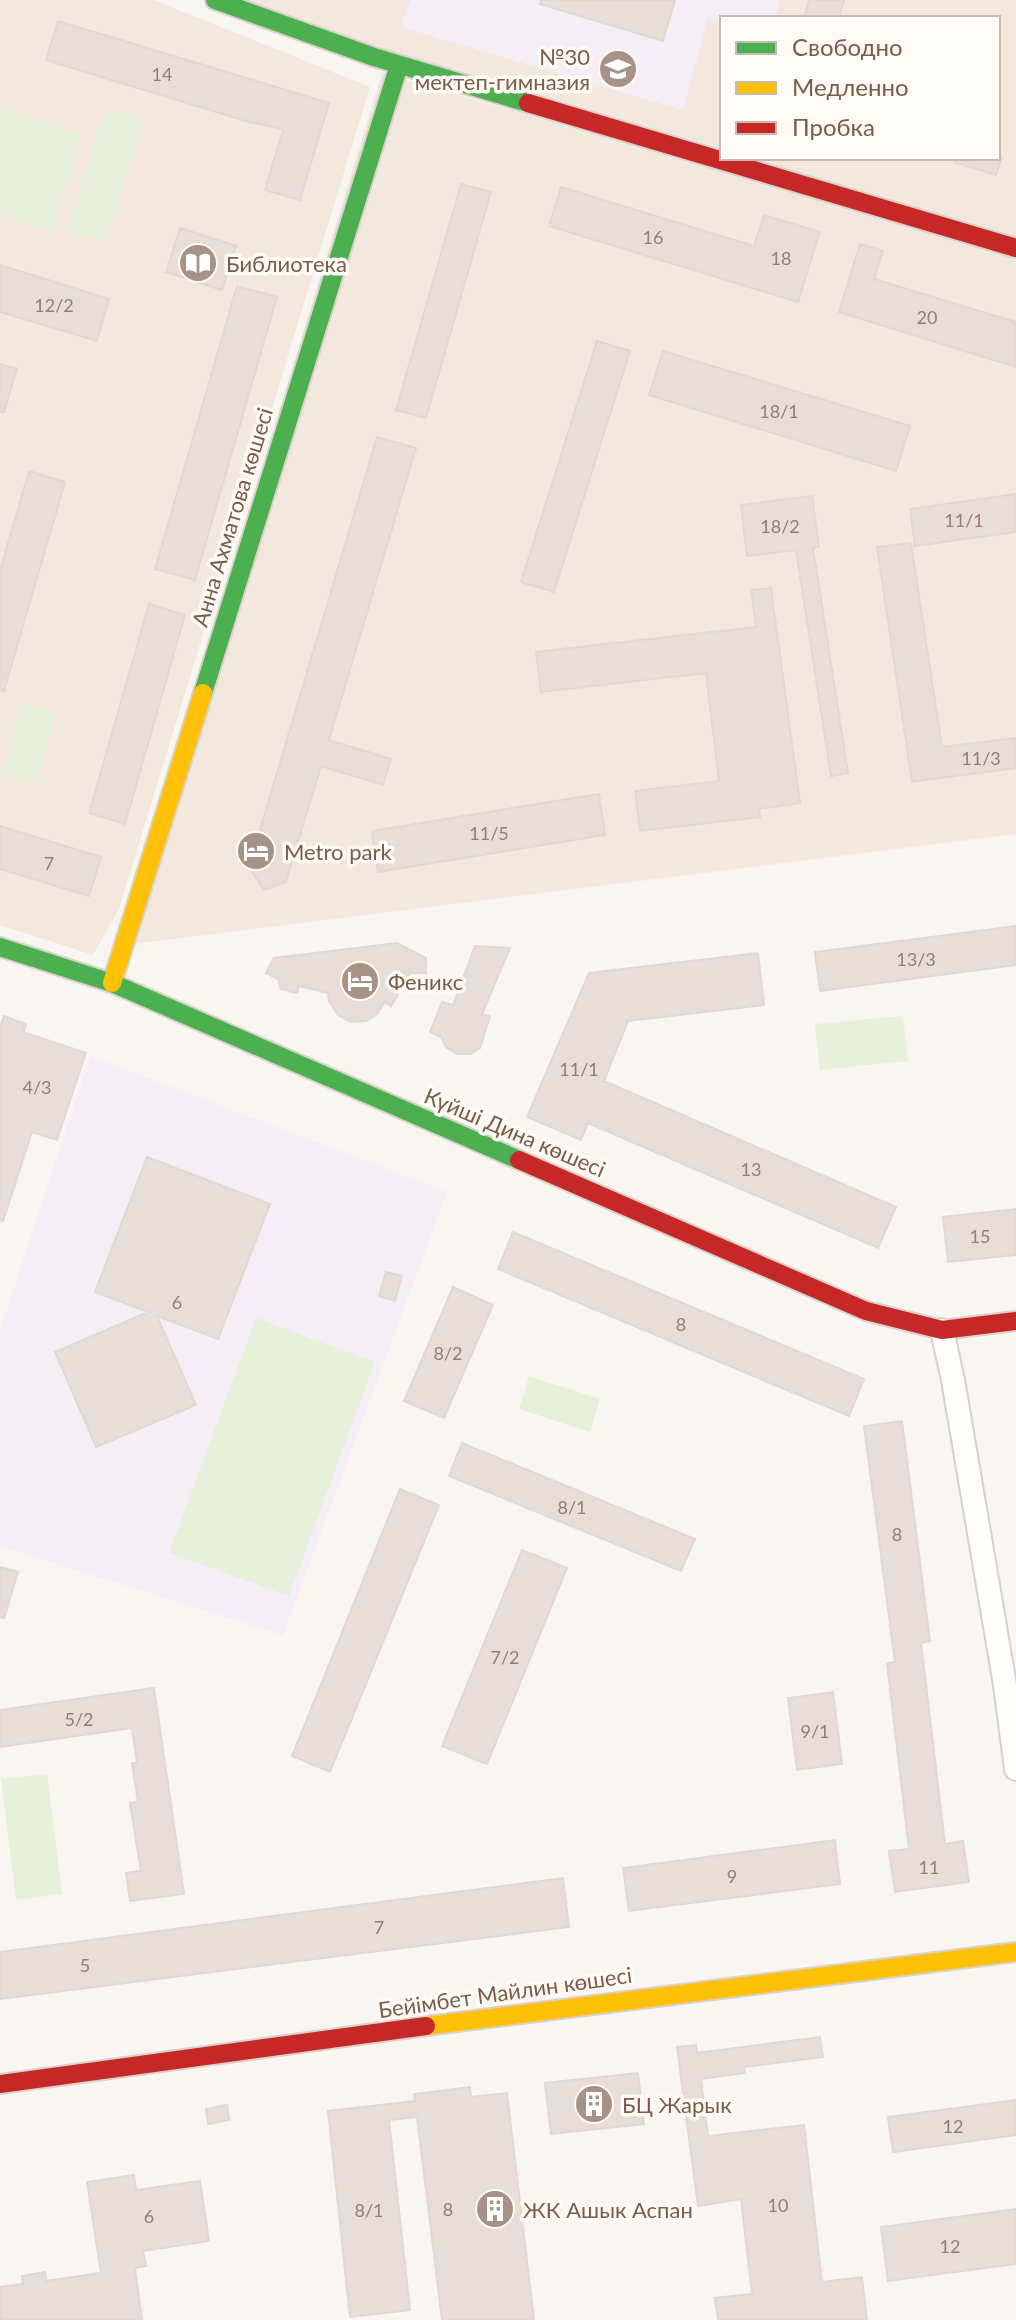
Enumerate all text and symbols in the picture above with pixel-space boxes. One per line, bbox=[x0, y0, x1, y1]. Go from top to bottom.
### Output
legend bbox=[720, 16, 1000, 160]
text: Свободно bbox=[792, 32, 903, 61]
place label: №30 мектеп-гимназия bbox=[415, 43, 590, 95]
school or university icon: №30 мектеп-гимназия bbox=[597, 48, 639, 90]
house number: 14 bbox=[152, 63, 172, 85]
text: Медленно bbox=[792, 72, 909, 101]
text: Пробка bbox=[792, 112, 875, 141]
house number: 16 bbox=[643, 226, 663, 248]
library icon: Библиотека bbox=[177, 242, 219, 284]
house number: 18 bbox=[771, 247, 791, 269]
place label: Библиотека bbox=[226, 250, 347, 277]
house number: 12/2 bbox=[34, 294, 74, 316]
house number: 20 bbox=[917, 306, 937, 328]
house number: 18/1 bbox=[759, 400, 799, 422]
street label: Анна Ахматова көшесі bbox=[186, 404, 278, 630]
house number: 11/1 bbox=[944, 509, 984, 531]
house number: 18/2 bbox=[760, 515, 800, 537]
house number: 11/3 bbox=[961, 747, 1001, 769]
house number: 11/5 bbox=[469, 822, 509, 844]
hotel icon: Metro park bbox=[235, 830, 277, 872]
place label: Metro park bbox=[284, 838, 392, 865]
house number: 7 bbox=[44, 852, 54, 874]
house number: 13/3 bbox=[896, 948, 936, 970]
hotel icon: Феникс bbox=[339, 960, 381, 1002]
place label: Феникс bbox=[388, 968, 463, 995]
house number: 11/1 bbox=[559, 1058, 599, 1080]
house number: 4/3 bbox=[22, 1076, 52, 1098]
street label: Күйші Дина көшесі bbox=[420, 1082, 610, 1182]
house number: 13 bbox=[741, 1158, 761, 1180]
house number: 15 bbox=[970, 1225, 990, 1247]
house number: 6 bbox=[172, 1291, 182, 1313]
house number: 8 bbox=[676, 1313, 686, 1335]
house number: 8/2 bbox=[433, 1342, 463, 1364]
house number: 8/1 bbox=[557, 1496, 587, 1518]
house number: 8 bbox=[892, 1523, 902, 1545]
house number: 7/2 bbox=[490, 1646, 520, 1668]
house number: 5/2 bbox=[64, 1708, 94, 1730]
house number: 9/1 bbox=[800, 1720, 830, 1742]
house number: 11 bbox=[919, 1856, 939, 1878]
house number: 9 bbox=[727, 1865, 737, 1887]
house number: 7 bbox=[374, 1916, 384, 1938]
house number: 5 bbox=[80, 1954, 90, 1976]
street label: Бейімбет Майлин көшесі bbox=[376, 1961, 634, 2023]
building icon: БЦ Жарык bbox=[573, 2083, 615, 2125]
place label: БЦ Жарык bbox=[622, 2091, 732, 2118]
house number: 12 bbox=[943, 2115, 963, 2137]
building icon: ЖК Ашык Аспан bbox=[474, 2188, 516, 2230]
house number: 10 bbox=[768, 2194, 788, 2216]
place label: ЖК Ашык Аспан bbox=[523, 2196, 693, 2223]
house number: 8 bbox=[443, 2198, 453, 2220]
house number: 8/1 bbox=[354, 2199, 384, 2221]
house number: 6 bbox=[144, 2205, 154, 2227]
house number: 12 bbox=[940, 2235, 960, 2257]

